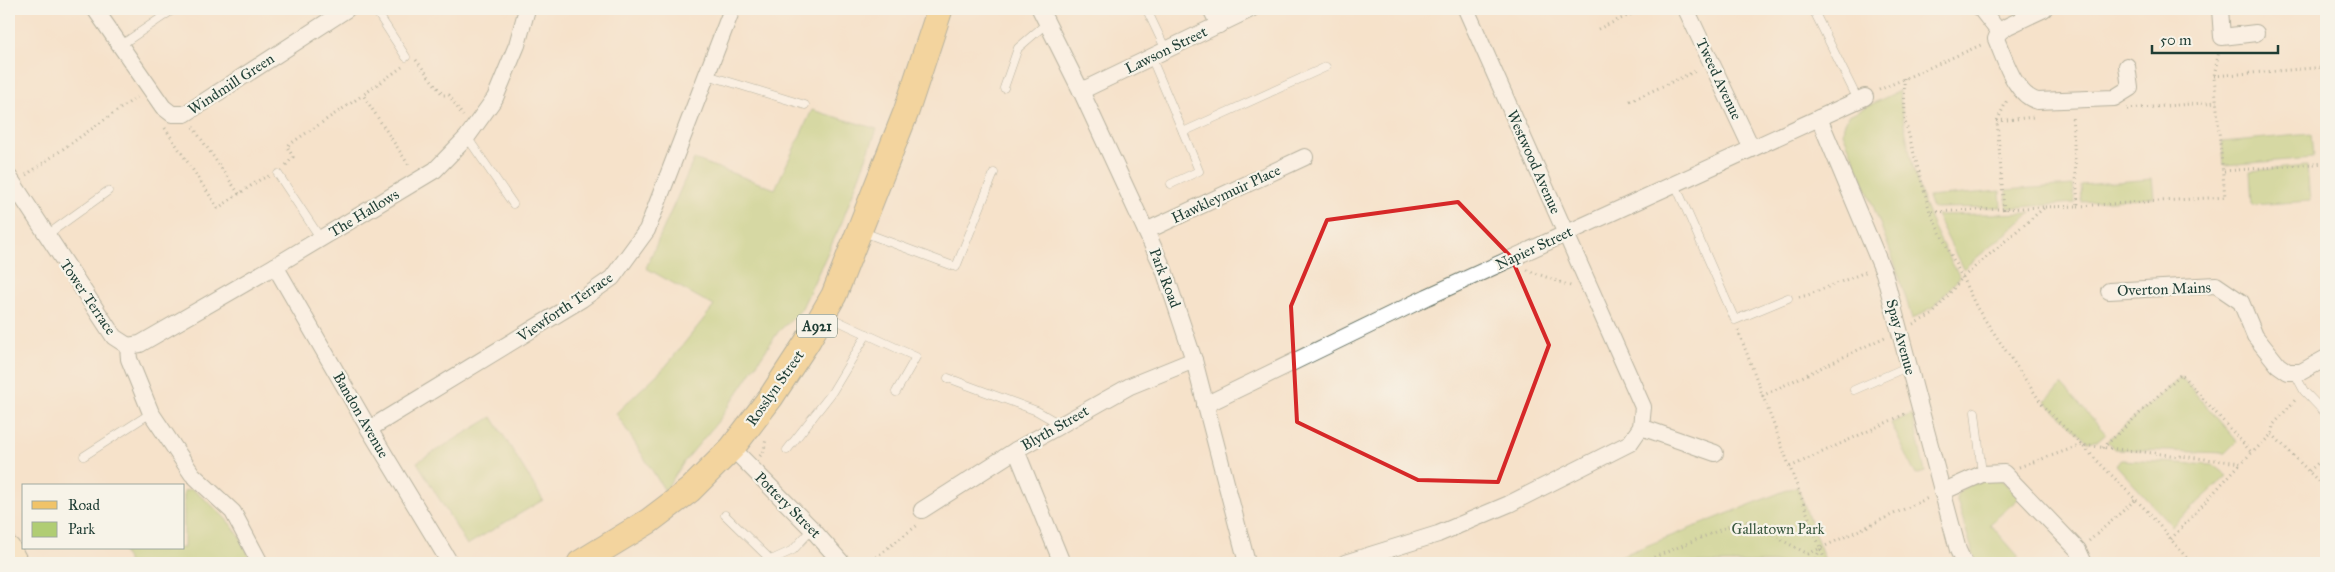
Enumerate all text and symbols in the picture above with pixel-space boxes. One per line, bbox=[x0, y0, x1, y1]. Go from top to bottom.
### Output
street label: Lawson Street bbox=[1122, 22, 1211, 78]
scale bar bbox=[2152, 22, 2279, 54]
text: 50 m bbox=[2160, 31, 2192, 49]
street label: Tweed Avenue bbox=[1692, 35, 1746, 123]
street label: Windmill Green bbox=[185, 49, 277, 119]
street label: Westwood Avenue bbox=[1503, 107, 1565, 217]
street label: Hawkleymuir Place bbox=[1169, 161, 1283, 227]
street label: The Hallows bbox=[326, 185, 402, 241]
street label: Napier Street bbox=[1493, 222, 1576, 274]
street label: Park Road bbox=[1145, 246, 1185, 311]
street label: Tower Terrace bbox=[56, 256, 120, 338]
street label: Viewforth Terrace bbox=[513, 268, 616, 346]
street label: Overton Mains bbox=[2117, 278, 2211, 300]
street label: Spay Avenue bbox=[1882, 297, 1920, 377]
road number: A921 bbox=[797, 314, 837, 338]
street label: Rosslyn Street bbox=[742, 346, 808, 429]
street label: Bandon Avenue bbox=[329, 369, 393, 461]
street label: Blyth Street bbox=[1018, 401, 1093, 455]
street label: Pottery Street bbox=[751, 468, 825, 542]
legend bbox=[22, 484, 185, 550]
text: Road bbox=[68, 496, 100, 514]
text: Park bbox=[68, 520, 95, 538]
park label: Gallatown Park bbox=[1732, 520, 1825, 538]

